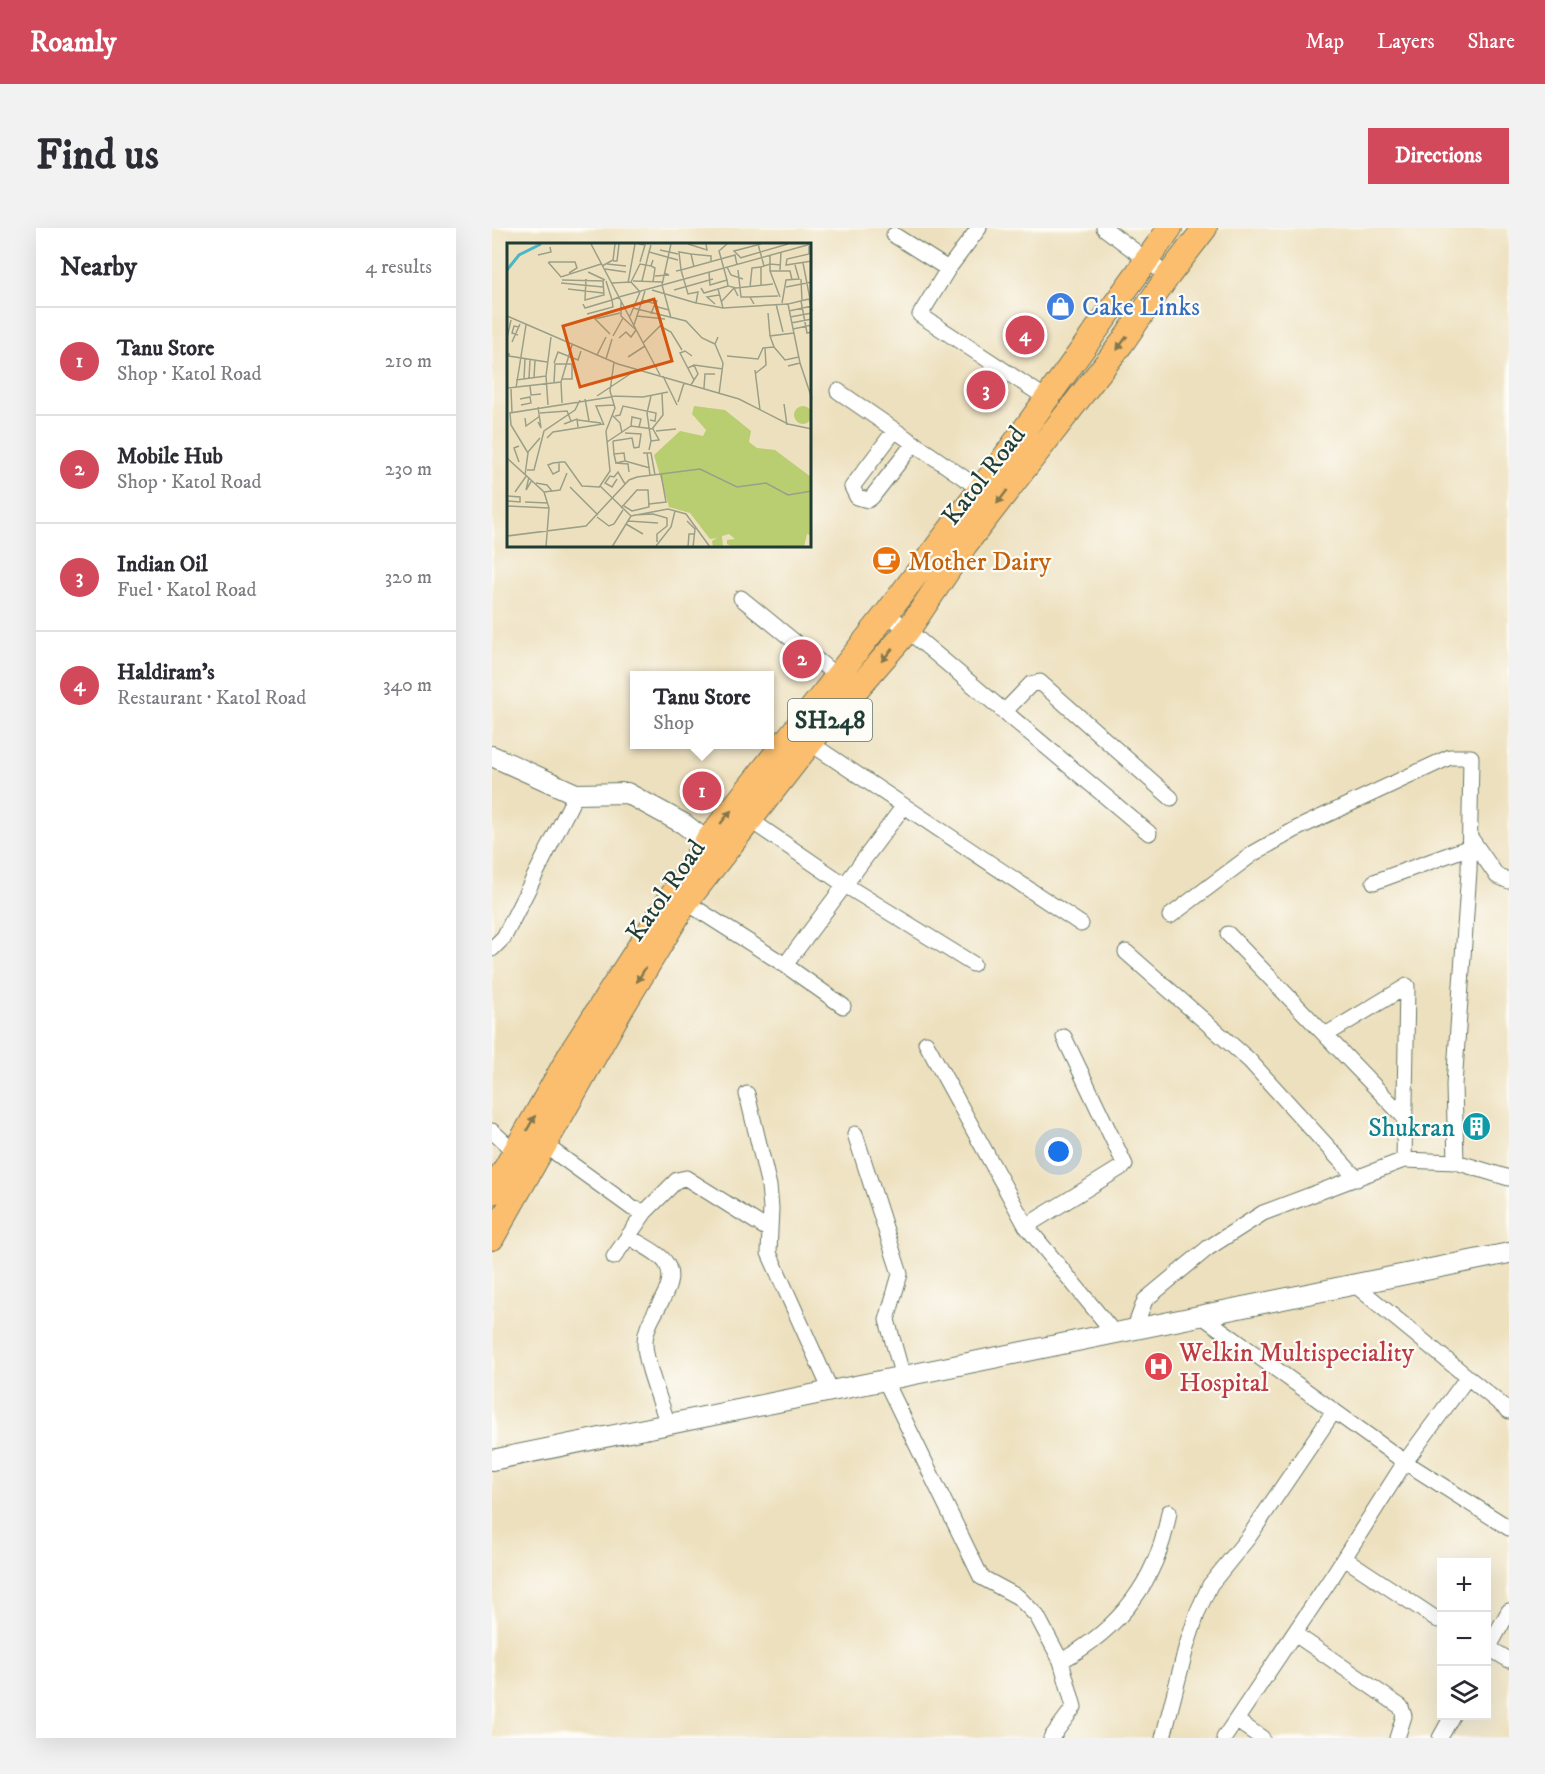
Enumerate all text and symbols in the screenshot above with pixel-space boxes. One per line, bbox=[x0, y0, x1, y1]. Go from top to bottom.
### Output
text: Roamly bbox=[30, 25, 116, 60]
text: Map bbox=[1305, 29, 1344, 55]
text: Layers bbox=[1377, 29, 1435, 55]
text: Share bbox=[1468, 29, 1515, 55]
button: Directions bbox=[1368, 128, 1509, 184]
text: Find us bbox=[36, 130, 159, 182]
inset map bbox=[507, 243, 812, 548]
text: Nearby bbox=[60, 251, 137, 284]
text: 4 results bbox=[365, 255, 432, 280]
shop icon: Cake Links bbox=[1045, 290, 1077, 322]
place label: Cake Links bbox=[1082, 291, 1200, 324]
pin: 4 bbox=[1006, 312, 1044, 358]
text: Tanu Store bbox=[117, 335, 214, 362]
one-way arrow bbox=[1116, 335, 1128, 351]
text: 1 bbox=[76, 349, 83, 374]
text: 210 m bbox=[385, 349, 432, 374]
text: Shop · Katol Road bbox=[117, 362, 261, 387]
pin: 3 bbox=[966, 368, 1006, 412]
street label: Katol Road bbox=[935, 419, 1033, 532]
text: Mobile Hub bbox=[117, 443, 223, 470]
text: 2 bbox=[75, 457, 84, 482]
text: 230 m bbox=[385, 457, 432, 482]
text: Shop · Katol Road bbox=[117, 470, 261, 495]
one-way arrow bbox=[996, 489, 1008, 505]
cafe icon: Mother Dairy bbox=[871, 545, 903, 577]
place label: Mother Dairy bbox=[908, 546, 1052, 579]
text: Indian Oil bbox=[117, 551, 208, 578]
text: 3 bbox=[76, 565, 83, 590]
text: 320 m bbox=[385, 565, 432, 590]
text: Fuel · Katol Road bbox=[117, 578, 256, 603]
pin: 2 bbox=[782, 636, 822, 682]
one-way arrow bbox=[881, 647, 894, 662]
text: Haldiram's bbox=[117, 659, 215, 686]
popup bbox=[630, 671, 774, 749]
text: 4 bbox=[74, 673, 85, 698]
text: 340 m bbox=[383, 673, 432, 698]
text: Tanu Store bbox=[653, 684, 751, 711]
text: Restaurant · Katol Road bbox=[117, 686, 306, 711]
road number: SH248 bbox=[788, 699, 872, 741]
text: Shop bbox=[653, 711, 694, 736]
pin: 1 bbox=[682, 768, 722, 814]
one-way arrow bbox=[720, 809, 733, 825]
street label: Katol Road bbox=[619, 833, 713, 948]
one-way arrow bbox=[636, 967, 647, 984]
building icon: Shukran bbox=[1460, 1111, 1492, 1143]
place label: Shukran bbox=[1368, 1112, 1455, 1145]
one-way arrow bbox=[526, 1114, 536, 1131]
your location bbox=[1044, 1137, 1073, 1166]
place label: Welkin Multispeciality Hospital bbox=[1178, 1337, 1415, 1400]
hospital icon: Welkin Multispeciality Hospital bbox=[1142, 1351, 1174, 1383]
map controls bbox=[1437, 1558, 1491, 1720]
button: + bbox=[1437, 1558, 1491, 1612]
button: − bbox=[1437, 1612, 1491, 1666]
button: layers bbox=[1437, 1666, 1491, 1720]

